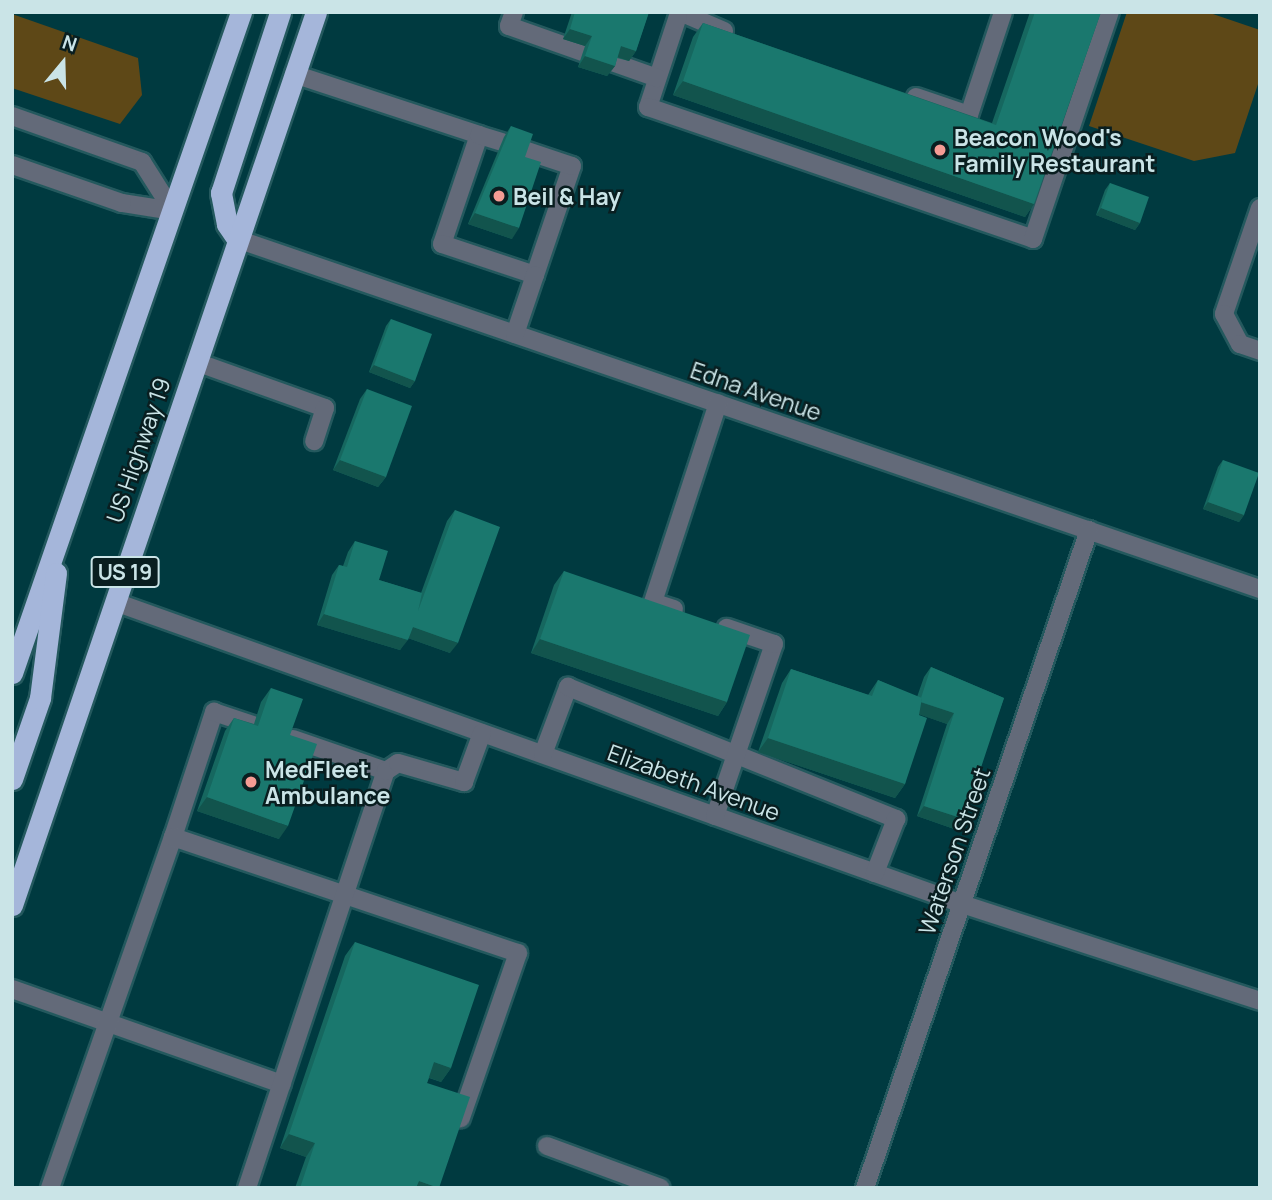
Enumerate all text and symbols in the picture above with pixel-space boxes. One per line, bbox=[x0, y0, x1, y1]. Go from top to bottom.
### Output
north arrow bbox=[28, 28, 98, 98]
text: N bbox=[59, 29, 81, 58]
place label: Beacon Wood's Family Restaurant bbox=[954, 123, 1155, 177]
marker: Beacon Wood's Family Restaurant bbox=[932, 142, 948, 158]
place label: Beil & Hay bbox=[513, 182, 621, 210]
marker: Beil & Hay bbox=[491, 188, 507, 204]
street label: Edna Avenue bbox=[687, 356, 825, 426]
street label: US Highway 19 bbox=[100, 374, 176, 526]
road number: US 19 bbox=[90, 554, 160, 590]
street label: Elizabeth Avenue bbox=[604, 738, 784, 826]
place label: MedFleet Ambulance bbox=[265, 755, 390, 809]
street label: Waterson Street bbox=[913, 764, 995, 938]
marker: MedFleet Ambulance bbox=[243, 774, 259, 790]

